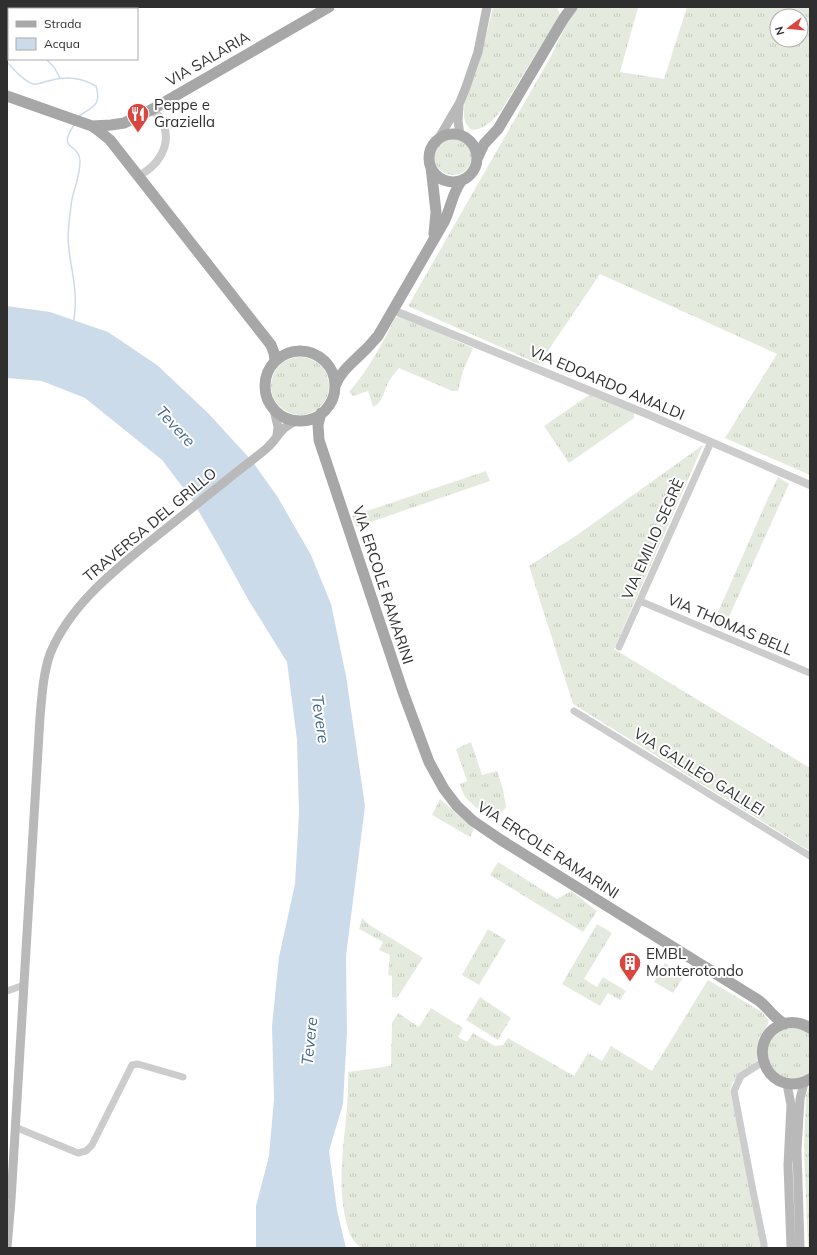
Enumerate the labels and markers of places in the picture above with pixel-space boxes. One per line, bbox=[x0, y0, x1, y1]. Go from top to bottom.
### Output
place label: Peppe e Graziella bbox=[154, 95, 215, 131]
restaurant icon: Peppe e Graziella bbox=[125, 101, 151, 134]
place label: EMBL Monterotondo bbox=[646, 944, 744, 980]
building icon: EMBL Monterotondo bbox=[617, 950, 643, 983]

